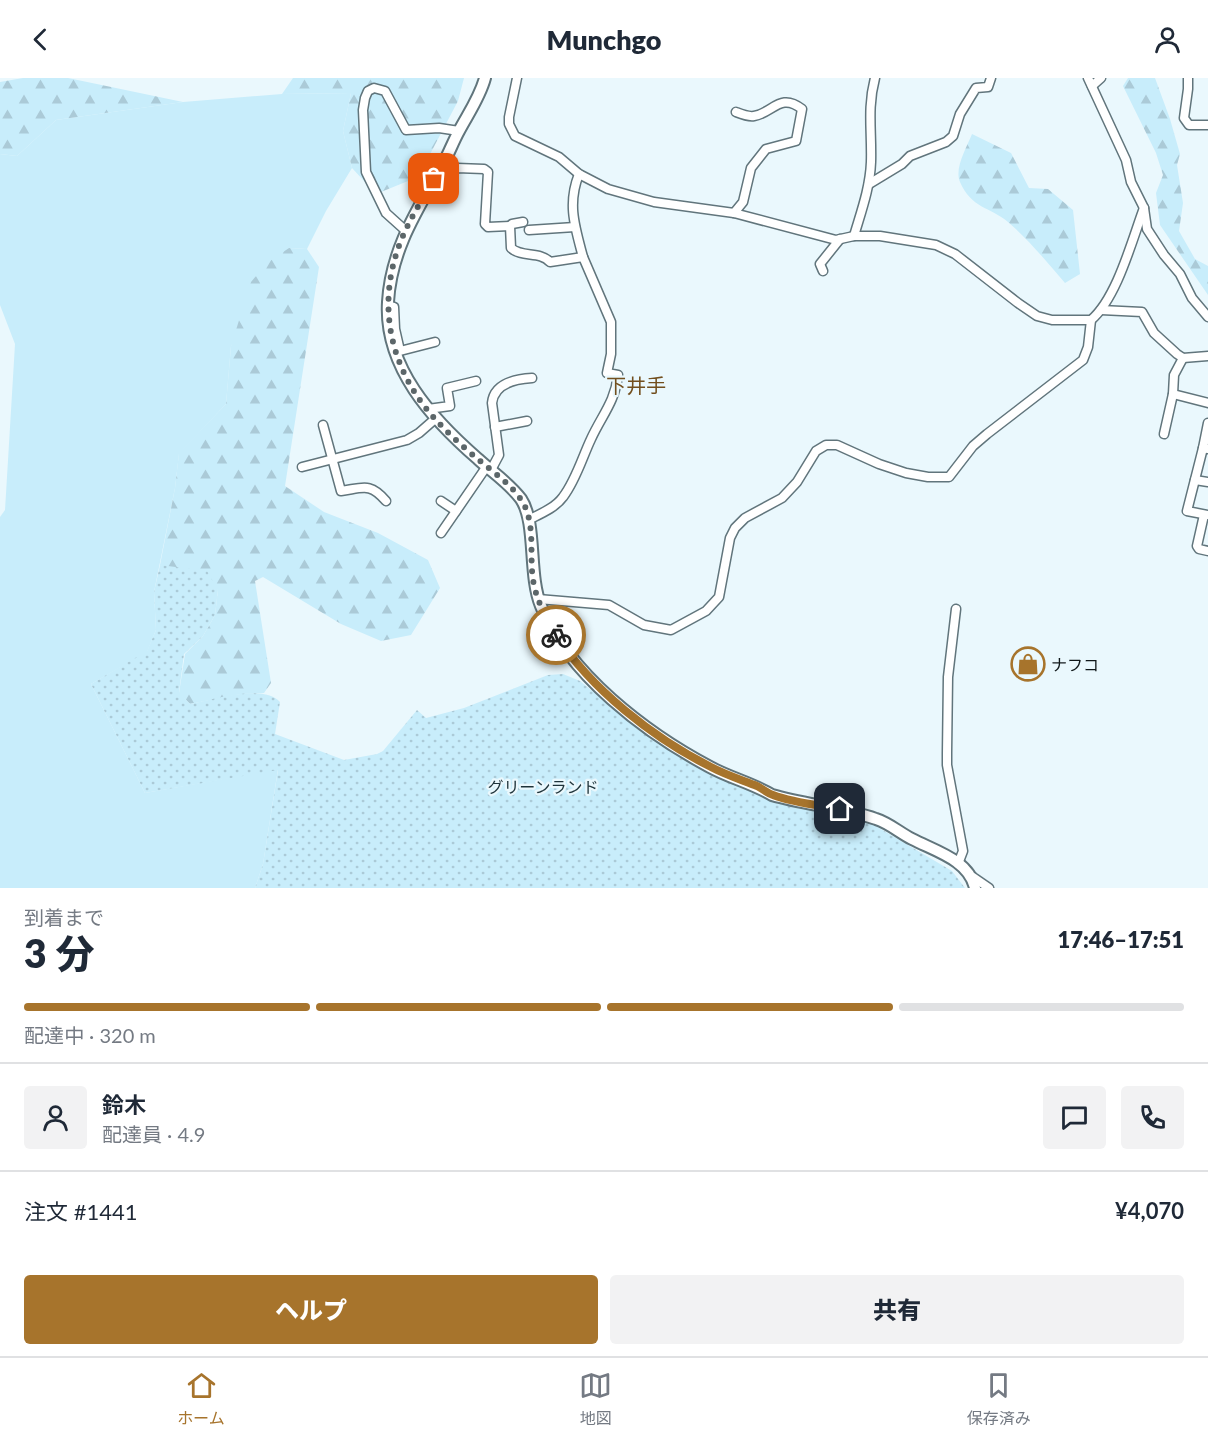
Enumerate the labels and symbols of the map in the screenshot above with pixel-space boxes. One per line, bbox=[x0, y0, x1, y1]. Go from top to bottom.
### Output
pin bbox=[408, 153, 459, 204]
district label: 下井手 bbox=[606, 373, 666, 397]
courier bbox=[526, 605, 586, 665]
shop icon: ナフコ bbox=[1010, 646, 1046, 682]
place label: ナフコ bbox=[1051, 655, 1099, 674]
park label: グリーンランド bbox=[487, 777, 599, 796]
pin bbox=[814, 783, 865, 834]

